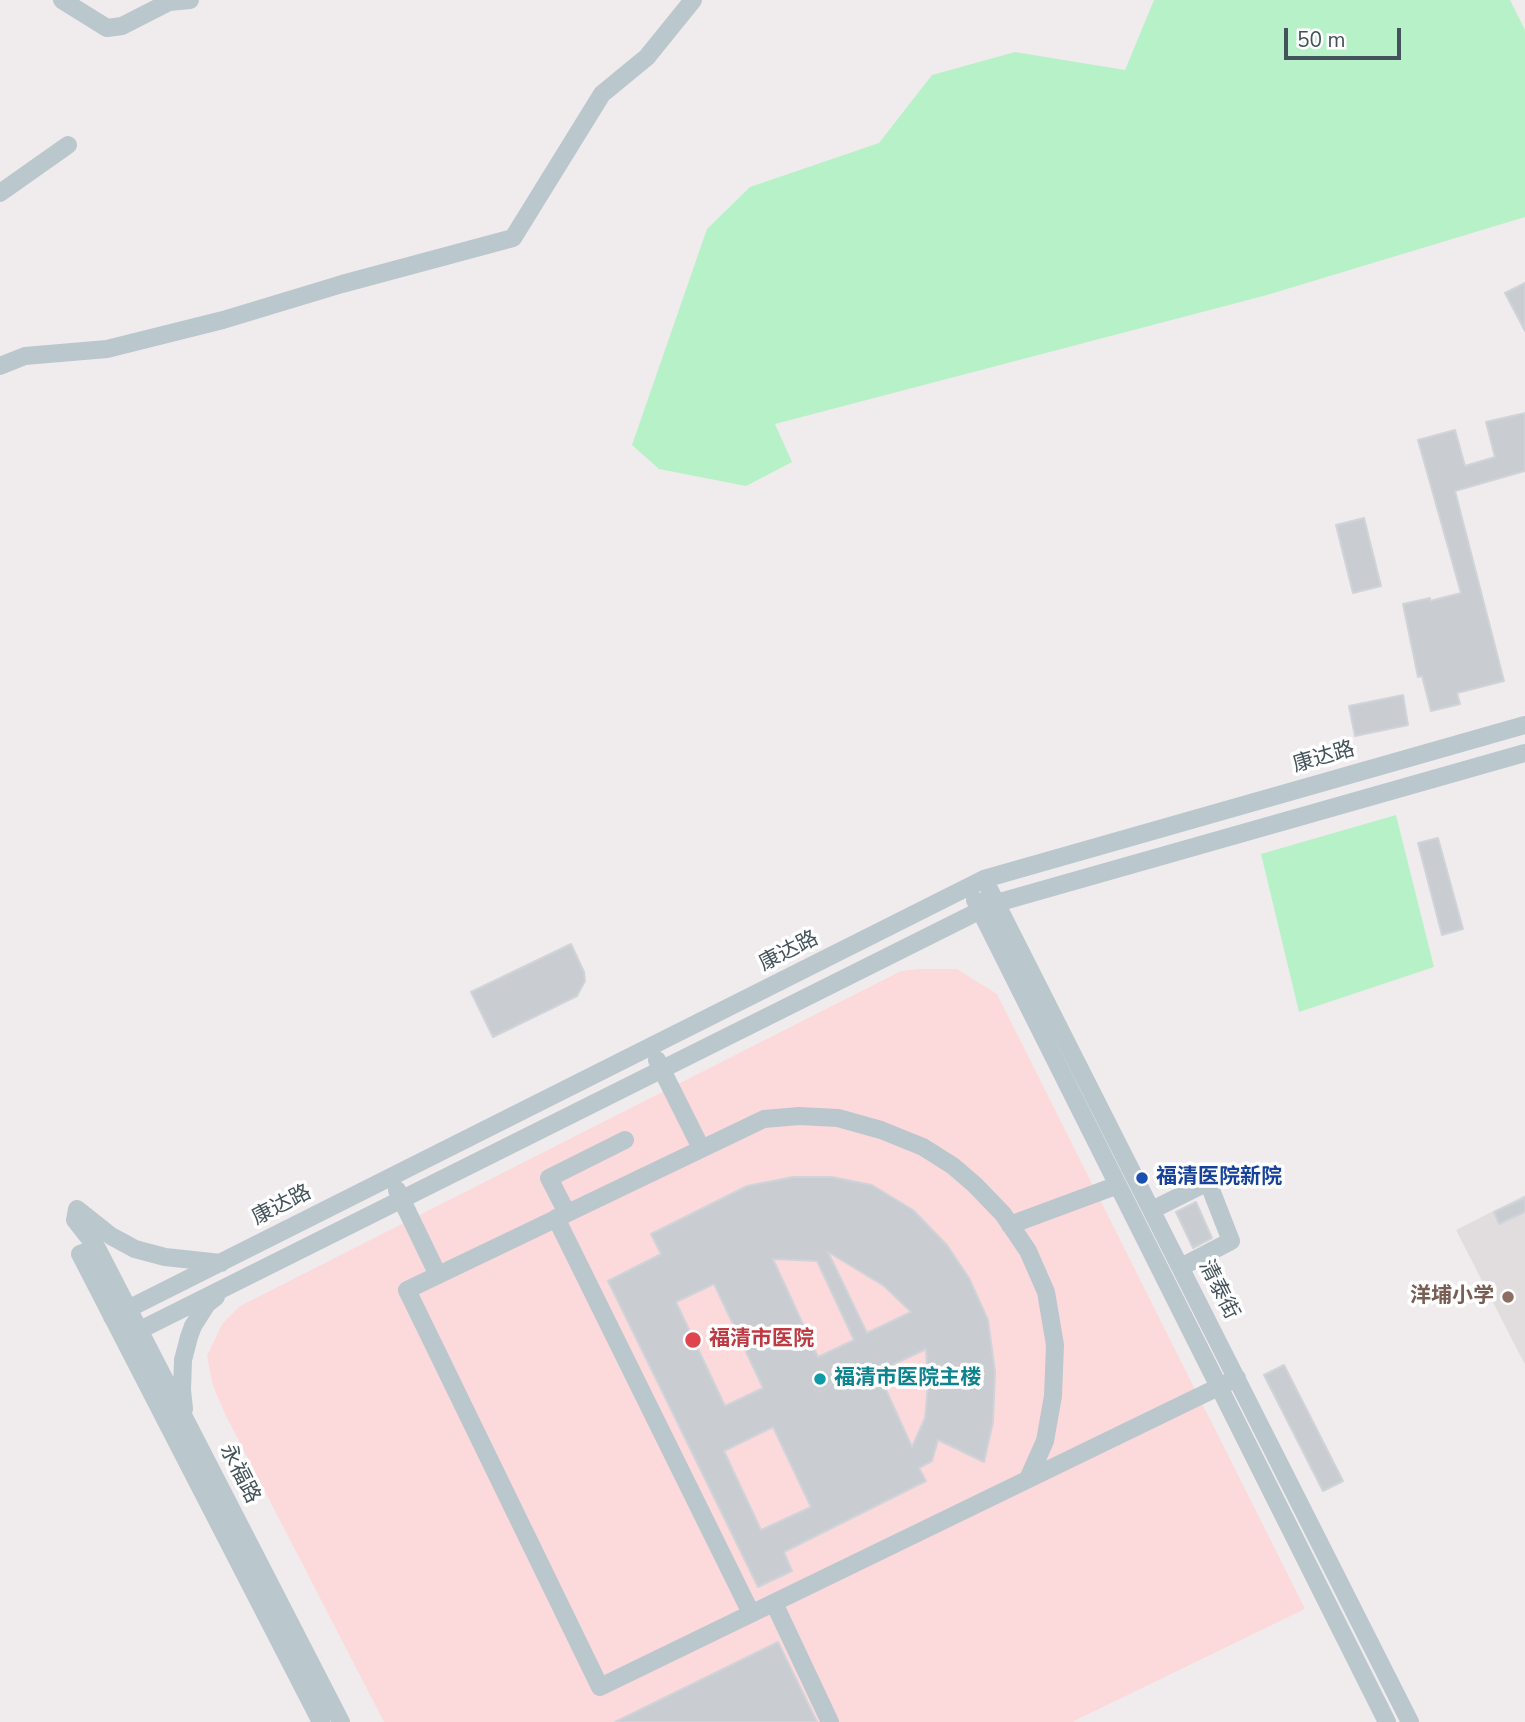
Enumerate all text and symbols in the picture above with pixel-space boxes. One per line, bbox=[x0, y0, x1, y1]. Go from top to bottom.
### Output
scale bar bbox=[1287, 14, 1404, 58]
text: 50 m bbox=[1297, 26, 1346, 54]
street label: 康达路 bbox=[1290, 737, 1358, 779]
street label: 康达路 bbox=[755, 926, 823, 978]
place label: 福清医院新院 bbox=[1156, 1165, 1282, 1191]
marker: 福清医院新院 bbox=[1134, 1170, 1150, 1186]
street label: 康达路 bbox=[248, 1180, 316, 1232]
street label: 清泰街 bbox=[1192, 1256, 1244, 1324]
place label: 洋埔小学 bbox=[1410, 1284, 1494, 1310]
marker: 洋埔小学 bbox=[1500, 1289, 1516, 1305]
place label: 福清市医院 bbox=[709, 1327, 814, 1353]
marker: 福清市医院 bbox=[683, 1330, 703, 1350]
place label: 福清市医院主楼 bbox=[834, 1366, 981, 1392]
marker: 福清市医院主楼 bbox=[812, 1371, 828, 1387]
street label: 永福路 bbox=[213, 1440, 265, 1508]

